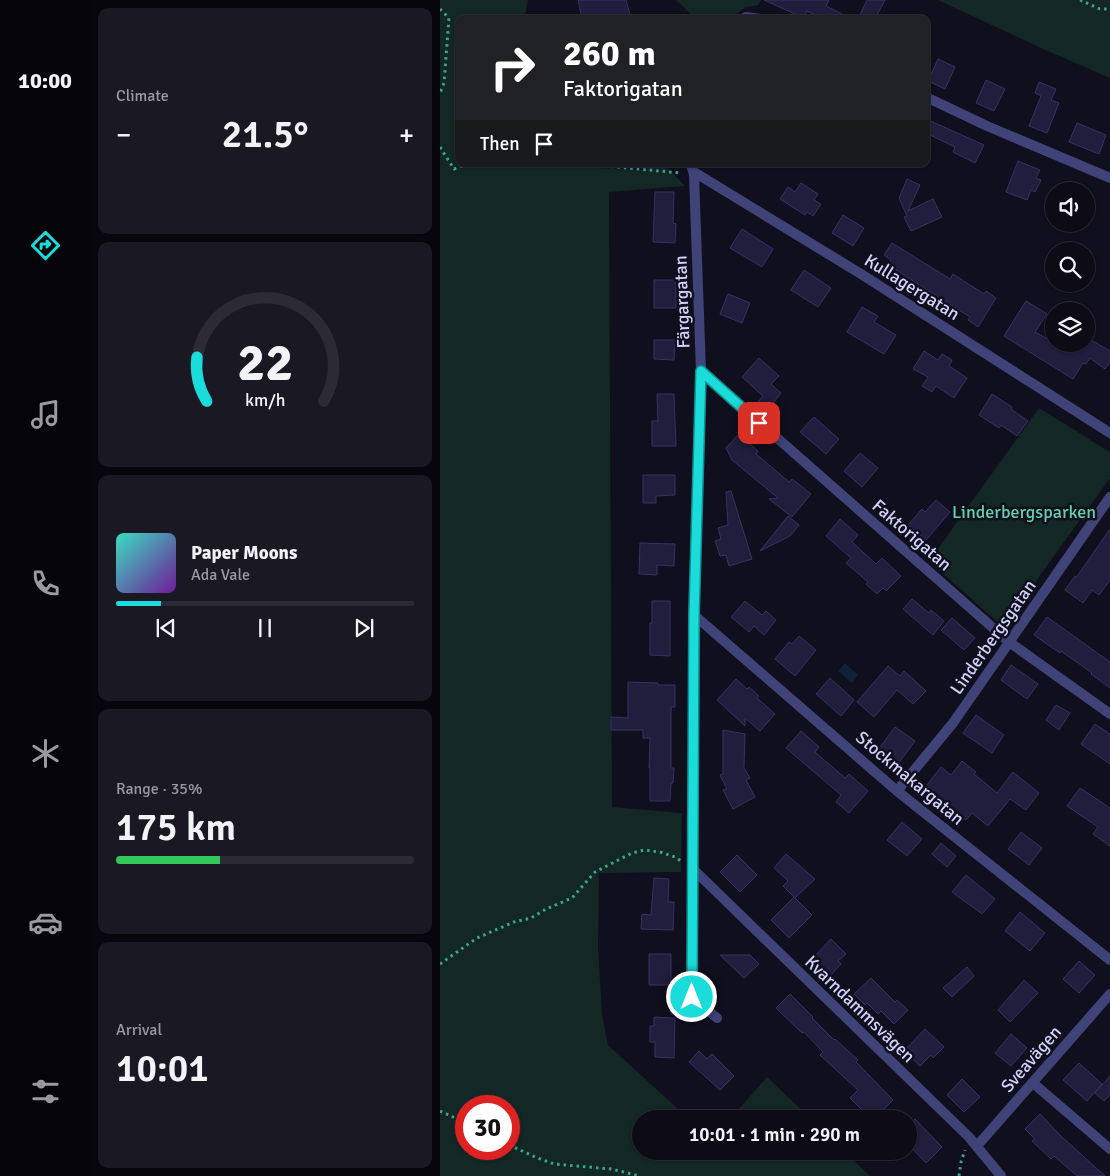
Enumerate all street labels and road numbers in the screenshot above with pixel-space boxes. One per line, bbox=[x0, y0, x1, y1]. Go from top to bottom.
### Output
street label: Kullagergatan bbox=[860, 249, 964, 325]
street label: Färgargatan bbox=[669, 255, 695, 349]
street label: Faktorigatan bbox=[868, 495, 956, 575]
street label: Linderbergsgatan bbox=[945, 575, 1041, 699]
street label: Stockmakargatan bbox=[851, 726, 969, 830]
street label: Kvarndammsvägen bbox=[800, 951, 920, 1067]
street label: Sveavägen bbox=[996, 1021, 1066, 1097]

